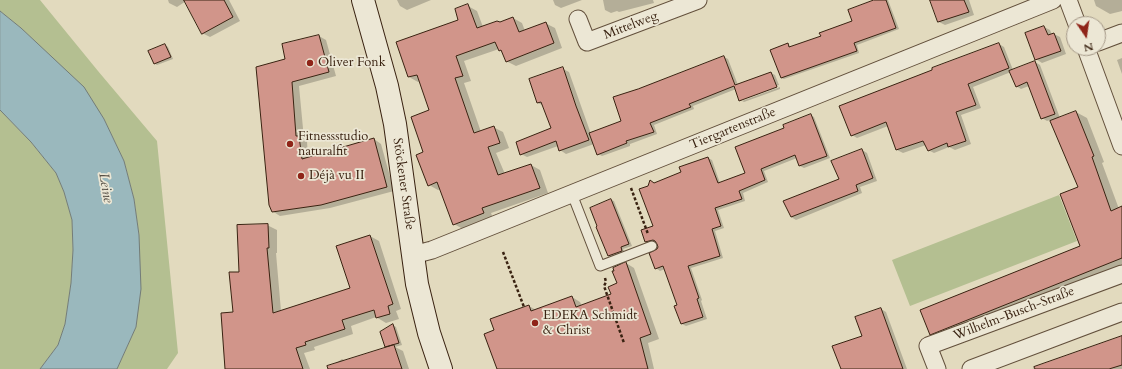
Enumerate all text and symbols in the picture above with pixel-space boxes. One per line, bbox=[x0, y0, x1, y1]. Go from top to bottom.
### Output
street label: Mittelweg bbox=[602, 9, 660, 43]
north arrow bbox=[1066, 16, 1106, 56]
text: N bbox=[1082, 39, 1095, 56]
place label: Oliver Fonk bbox=[318, 55, 386, 71]
marker: Oliver Fonk bbox=[305, 58, 315, 68]
street label: Tiergartenstraße bbox=[688, 105, 778, 153]
place label: Fitnessstudio naturalfit bbox=[298, 129, 368, 160]
street label: Stöckener Straße bbox=[389, 137, 417, 231]
marker: Fitnessstudio naturalfit bbox=[285, 139, 295, 149]
place label: Déjà vu II bbox=[309, 168, 364, 184]
marker: Déjà vu II bbox=[296, 171, 306, 181]
water label: Leine bbox=[94, 172, 116, 204]
street label: Wilhelm-Busch-Straße bbox=[951, 284, 1077, 344]
place label: EDEKA Schmidt & Christ bbox=[543, 308, 637, 339]
marker: EDEKA Schmidt & Christ bbox=[530, 318, 540, 328]

